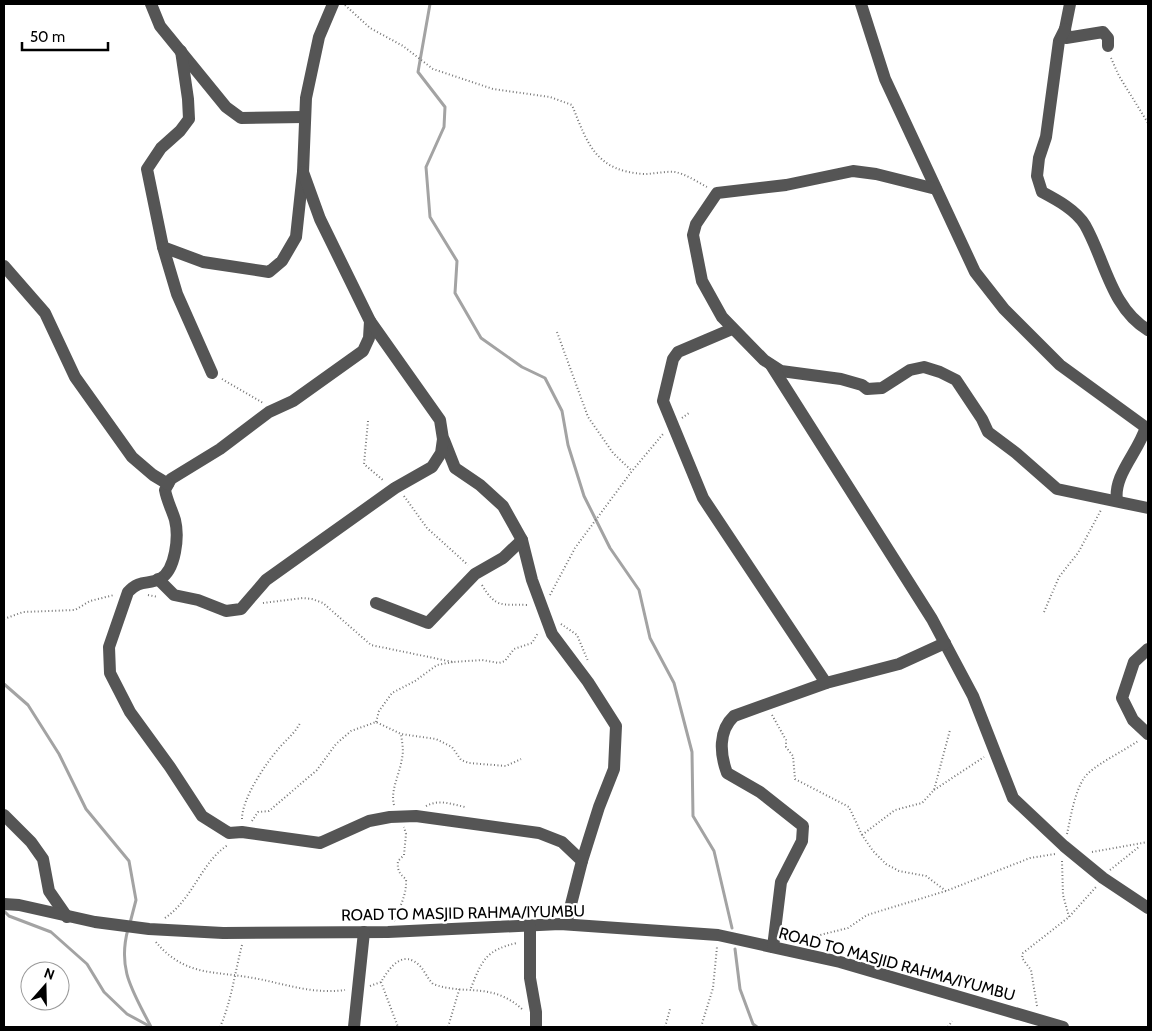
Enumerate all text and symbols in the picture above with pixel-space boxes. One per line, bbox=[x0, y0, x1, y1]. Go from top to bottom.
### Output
scale bar bbox=[22, 20, 109, 52]
text: 50 m bbox=[30, 28, 65, 46]
street label: ROAD TO MASJID RAHMA/IYUMBU bbox=[341, 901, 585, 925]
street label: ROAD TO MASJID RAHMA/IYUMBU bbox=[777, 923, 1017, 1005]
north arrow bbox=[20, 961, 70, 1011]
text: N bbox=[42, 964, 57, 984]

